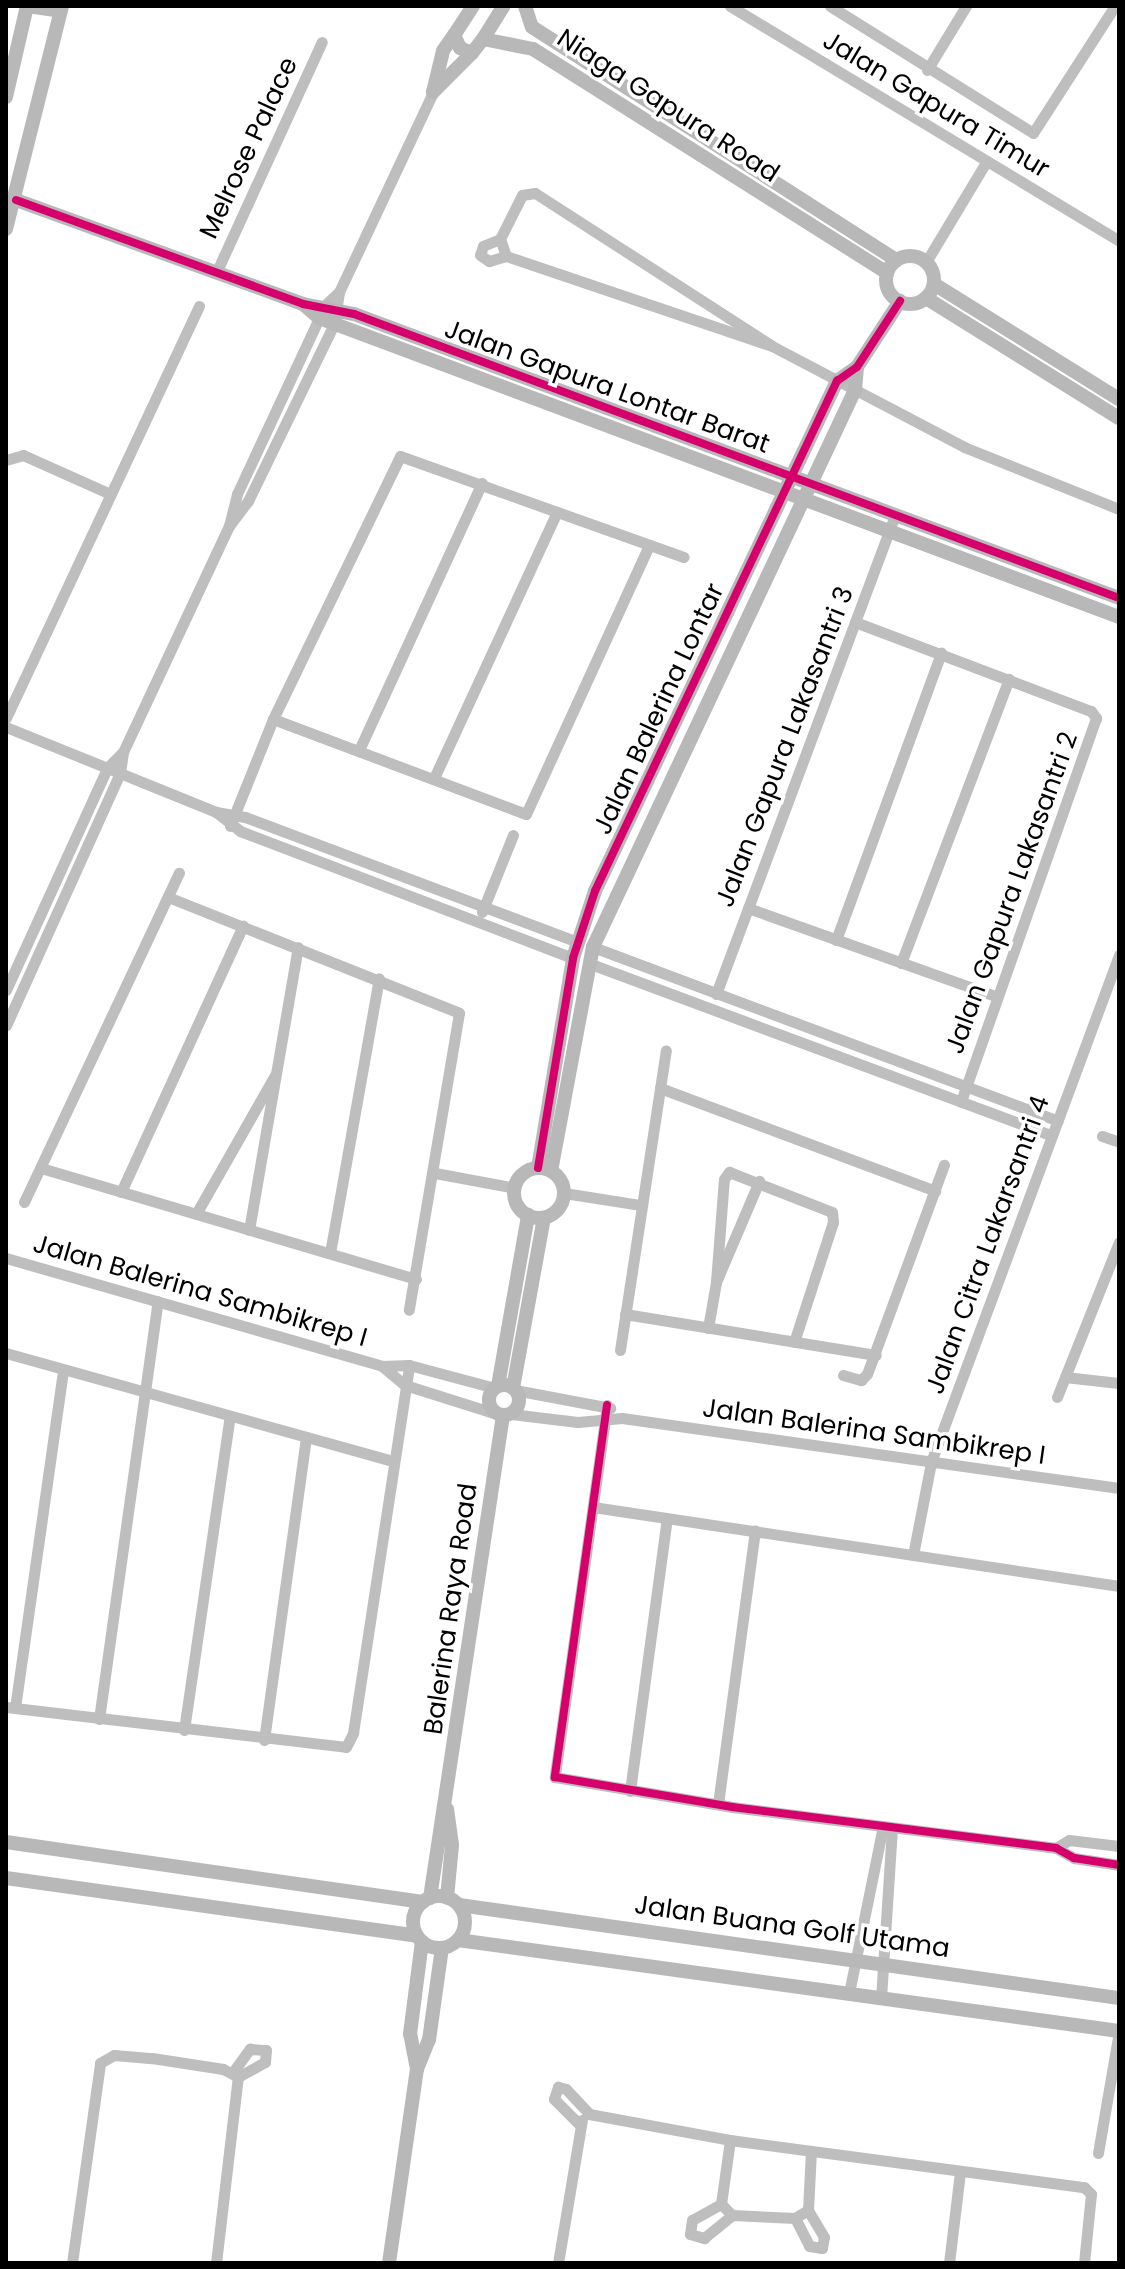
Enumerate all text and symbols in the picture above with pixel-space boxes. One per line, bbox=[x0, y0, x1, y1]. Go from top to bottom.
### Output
street label: Niaga Gapura Road bbox=[551, 23, 785, 189]
street label: Jalan Gapura Timur bbox=[817, 25, 1055, 185]
street label: Melrose Palace bbox=[193, 52, 305, 244]
street label: Jalan Gapura Lontar Barat bbox=[440, 314, 774, 460]
street label: Jalan Balerina Lontar bbox=[587, 578, 731, 840]
street label: Jalan Gapura Lakasantri 3 bbox=[709, 582, 861, 912]
street label: Jalan Gapura Lakasantri 2 bbox=[939, 728, 1085, 1058]
street label: Jalan Citra Lakarsantri 4 bbox=[919, 1092, 1057, 1398]
street label: Jalan Balerina Sambikrep I bbox=[29, 1228, 371, 1354]
street label: Jalan Balerina Sambikrep I bbox=[701, 1392, 1047, 1472]
street label: Balerina Raya Road bbox=[418, 1481, 484, 1737]
street label: Jalan Buana Golf Utama bbox=[632, 1889, 952, 1965]

